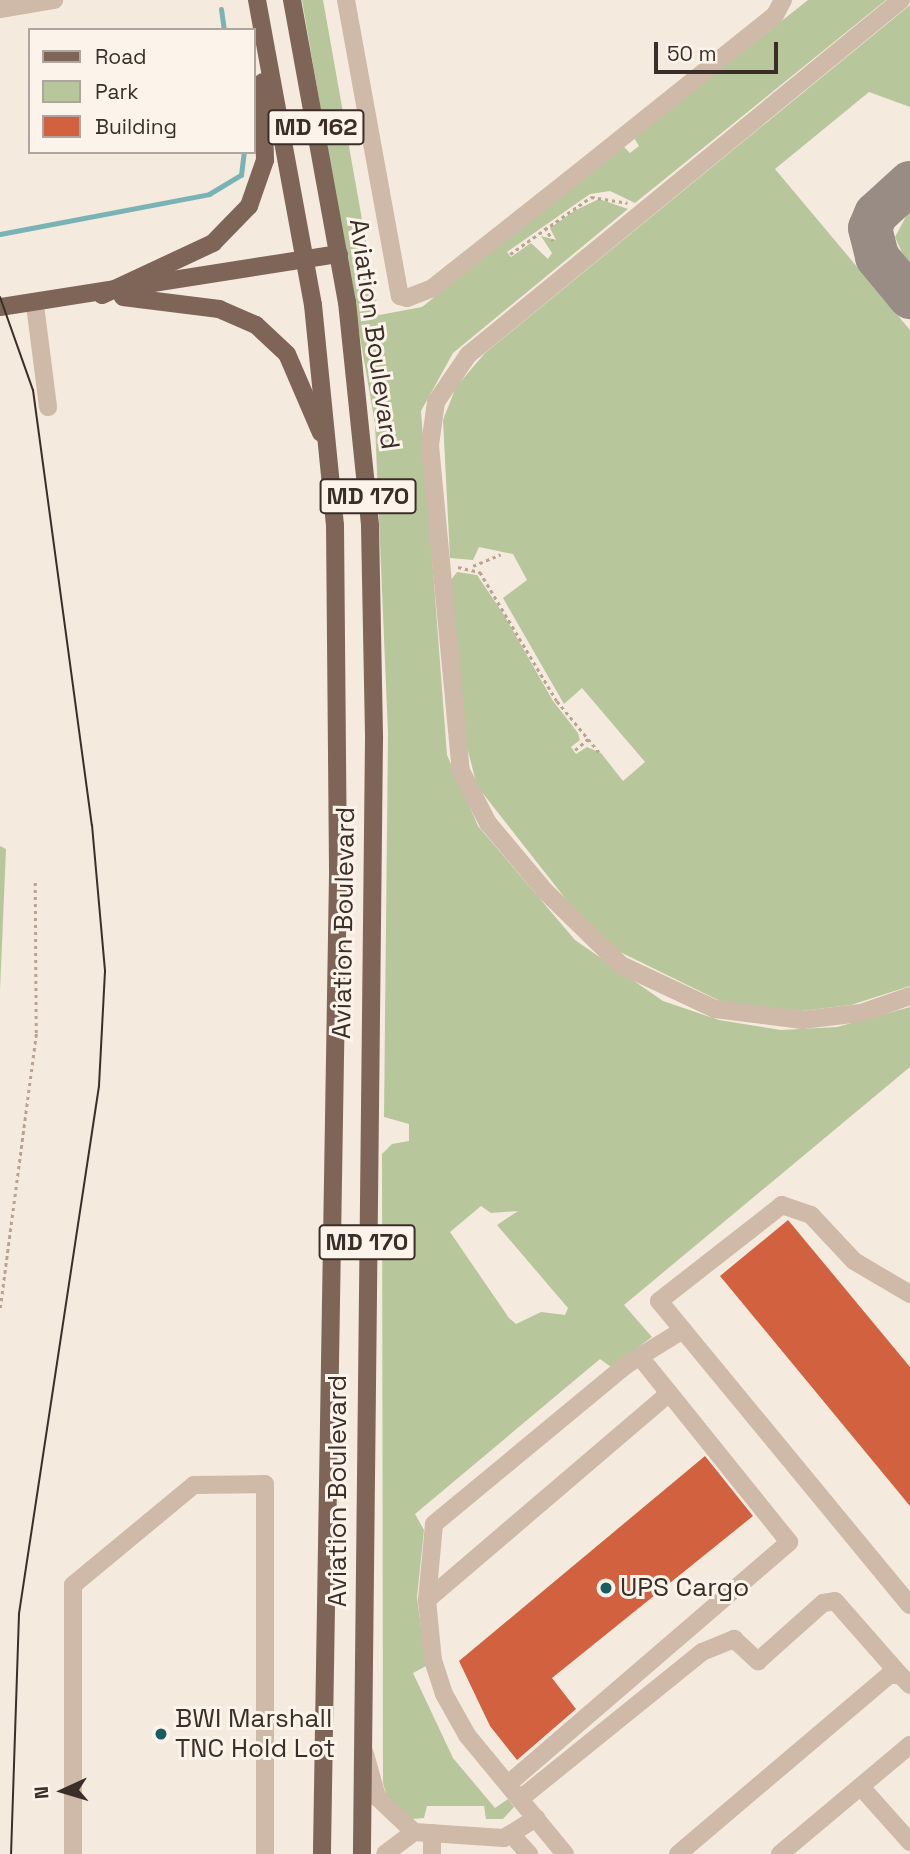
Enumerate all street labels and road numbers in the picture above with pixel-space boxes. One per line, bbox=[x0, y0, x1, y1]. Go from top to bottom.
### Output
road number: MD 162 bbox=[267, 106, 365, 148]
street label: Aviation Boulevard bbox=[342, 217, 406, 451]
road number: MD 170 bbox=[319, 476, 417, 516]
street label: Aviation Boulevard bbox=[326, 807, 362, 1039]
road number: MD 170 bbox=[318, 1222, 416, 1262]
street label: Aviation Boulevard bbox=[322, 1375, 354, 1607]

